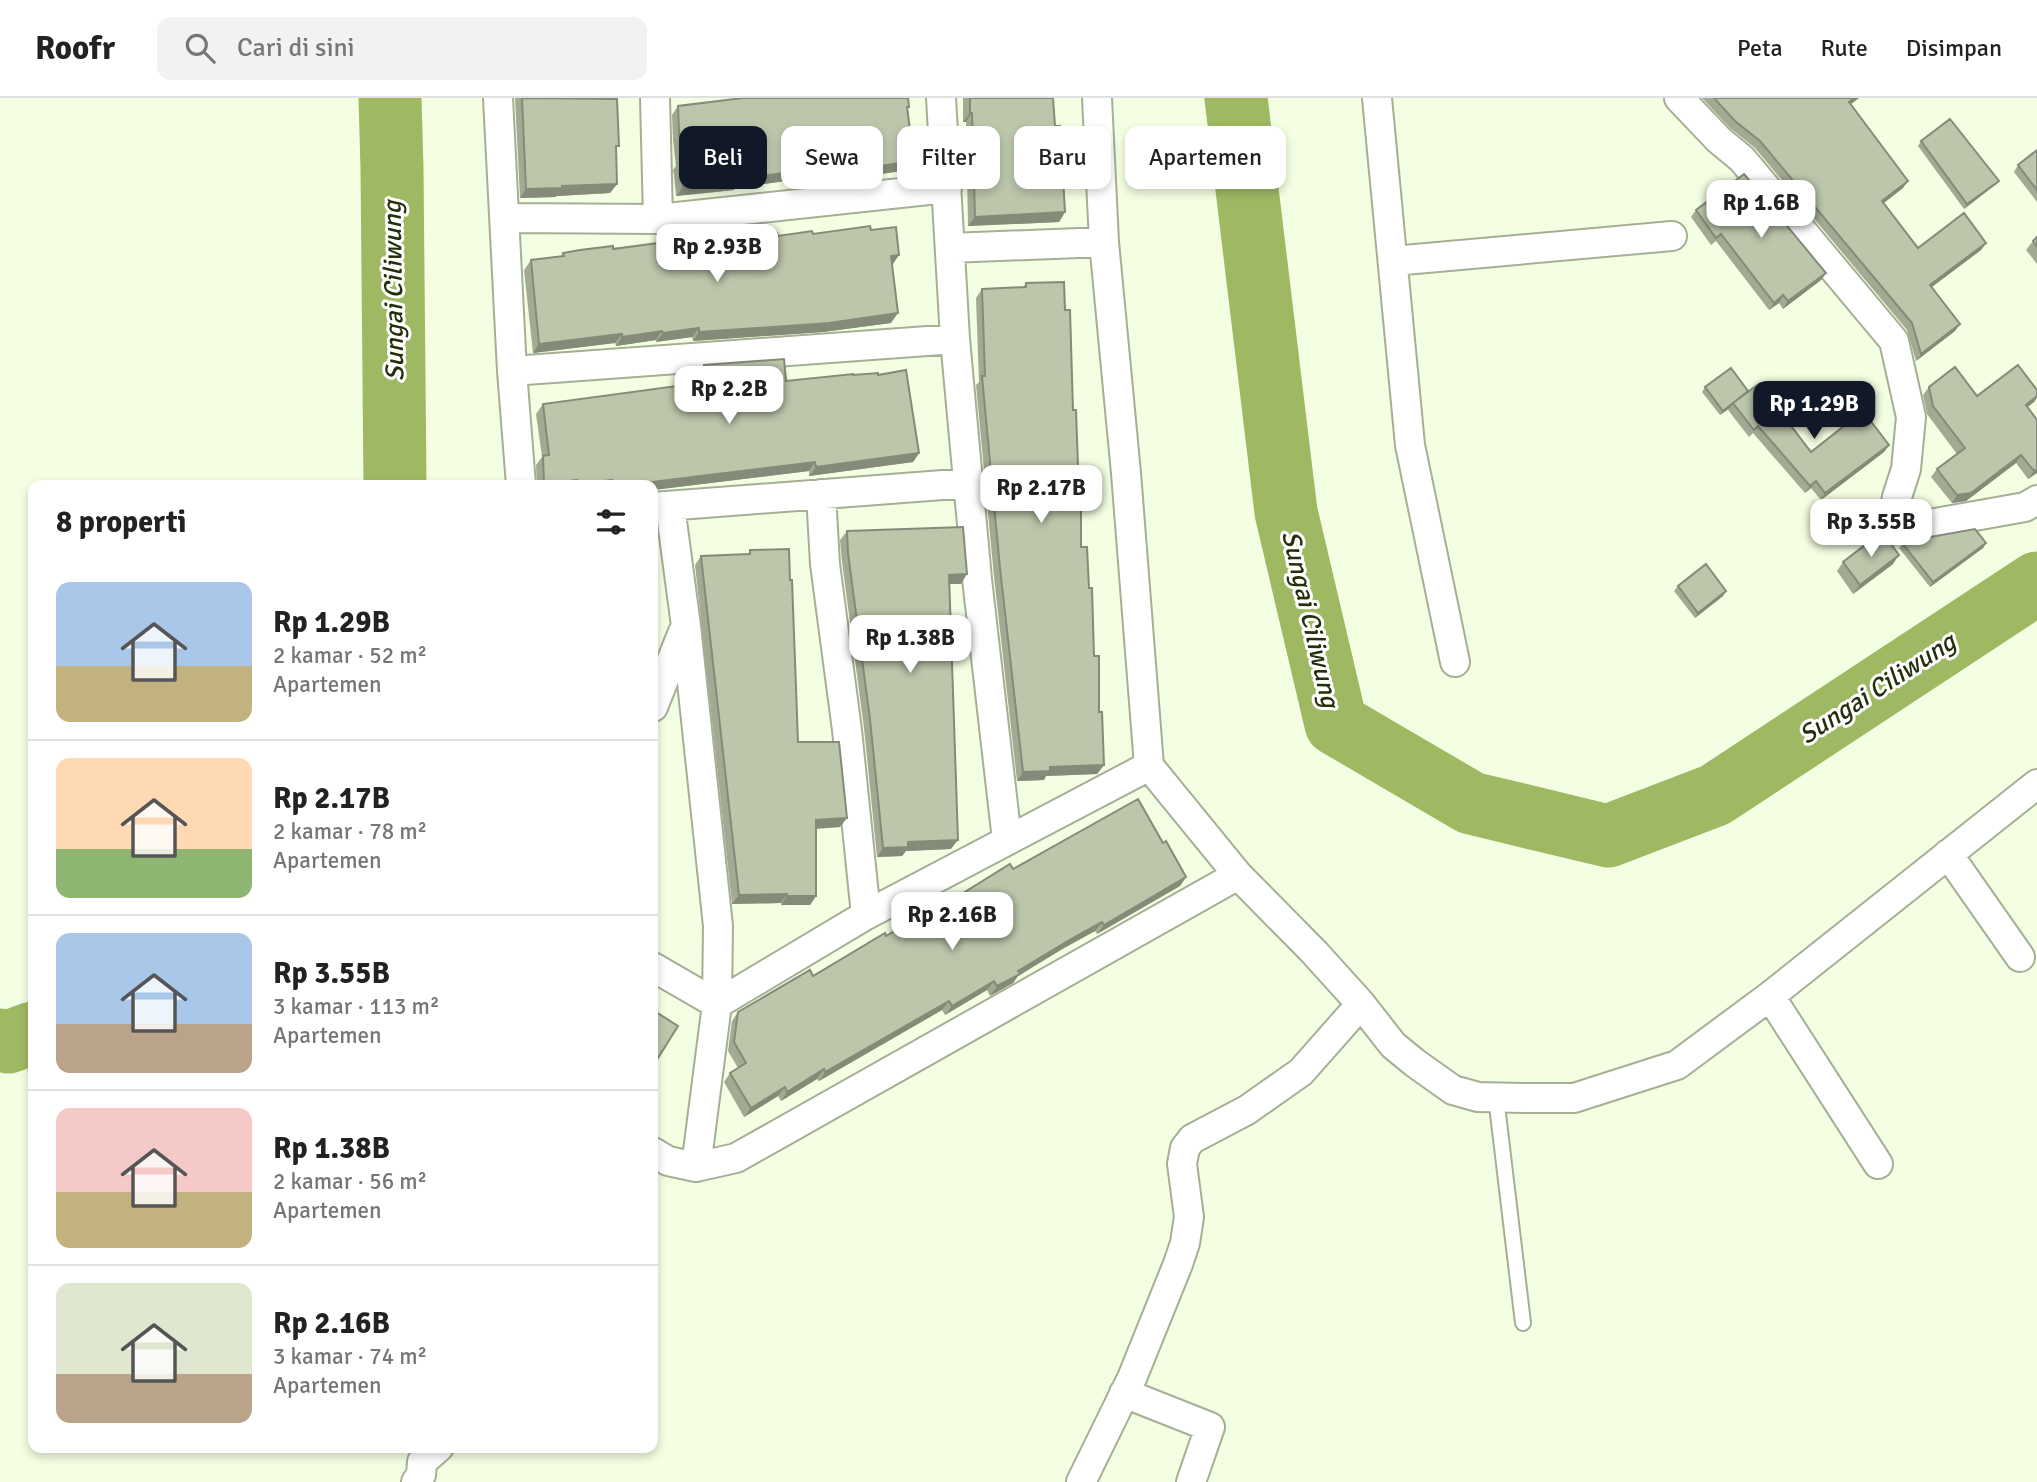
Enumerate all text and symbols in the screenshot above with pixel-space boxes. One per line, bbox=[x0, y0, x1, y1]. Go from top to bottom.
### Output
search box bbox=[157, 17, 647, 80]
text: Roofr bbox=[35, 28, 115, 69]
icon: search bbox=[181, 29, 219, 67]
text: Cari di sini bbox=[237, 32, 355, 64]
text: Peta bbox=[1737, 33, 1783, 63]
text: Rute bbox=[1821, 33, 1868, 63]
text: Disimpan bbox=[1906, 33, 2002, 63]
chip: Beli bbox=[679, 126, 767, 189]
chip: Sewa bbox=[781, 126, 883, 189]
chip: Filter bbox=[897, 126, 1000, 189]
chip: Baru bbox=[1014, 126, 1111, 189]
chip: Apartemen bbox=[1125, 126, 1286, 189]
pin: Rp 1.6B bbox=[1696, 180, 1826, 240]
text: Rp 1.6B bbox=[1722, 188, 1800, 217]
water label: Sungai Ciliwung bbox=[376, 198, 412, 382]
pin: Rp 2.93B bbox=[645, 225, 789, 284]
text: Rp 2.93B bbox=[672, 232, 762, 261]
pin: Rp 2.2B bbox=[664, 366, 794, 426]
text: Rp 2.2B bbox=[690, 374, 768, 403]
pin: Rp 1.29B bbox=[1742, 382, 1886, 441]
text: Rp 1.29B bbox=[1769, 389, 1859, 418]
pin: Rp 2.17B bbox=[969, 466, 1113, 525]
text: Rp 2.17B bbox=[996, 473, 1086, 502]
pin: Rp 3.55B bbox=[1799, 500, 1943, 559]
icon: filters bbox=[592, 503, 630, 541]
text: 8 properti bbox=[56, 504, 186, 541]
text: Rp 3.55B bbox=[1826, 507, 1916, 536]
water label: Sungai Ciliwung bbox=[1274, 528, 1346, 713]
text: Rp 1.29B bbox=[273, 604, 390, 641]
icon: home bbox=[112, 610, 196, 694]
pin: Rp 1.38B bbox=[838, 616, 982, 675]
text: Rp 1.38B bbox=[865, 623, 955, 652]
water label: Sungai Ciliwung bbox=[1793, 625, 1964, 751]
text: 2 kamar · 52 m² bbox=[273, 641, 427, 670]
text: Apartemen bbox=[273, 670, 382, 699]
text: Rp 2.17B bbox=[273, 780, 390, 817]
icon: home bbox=[112, 786, 196, 870]
text: 2 kamar · 78 m² bbox=[273, 817, 427, 846]
text: Apartemen bbox=[273, 846, 382, 875]
pin: Rp 2.16B bbox=[880, 892, 1024, 952]
text: Rp 2.16B bbox=[907, 900, 997, 929]
text: Rp 3.55B bbox=[273, 955, 390, 992]
icon: home bbox=[112, 961, 196, 1045]
text: 3 kamar · 113 m² bbox=[273, 992, 440, 1021]
text: Apartemen bbox=[273, 1021, 382, 1050]
text: Rp 1.38B bbox=[273, 1130, 390, 1167]
icon: home bbox=[112, 1136, 196, 1220]
text: 2 kamar · 56 m² bbox=[273, 1167, 427, 1196]
text: Apartemen bbox=[273, 1196, 382, 1225]
text: Rp 2.16B bbox=[273, 1305, 390, 1342]
icon: home bbox=[112, 1311, 196, 1395]
text: 3 kamar · 74 m² bbox=[273, 1342, 427, 1371]
text: Apartemen bbox=[273, 1371, 382, 1400]

